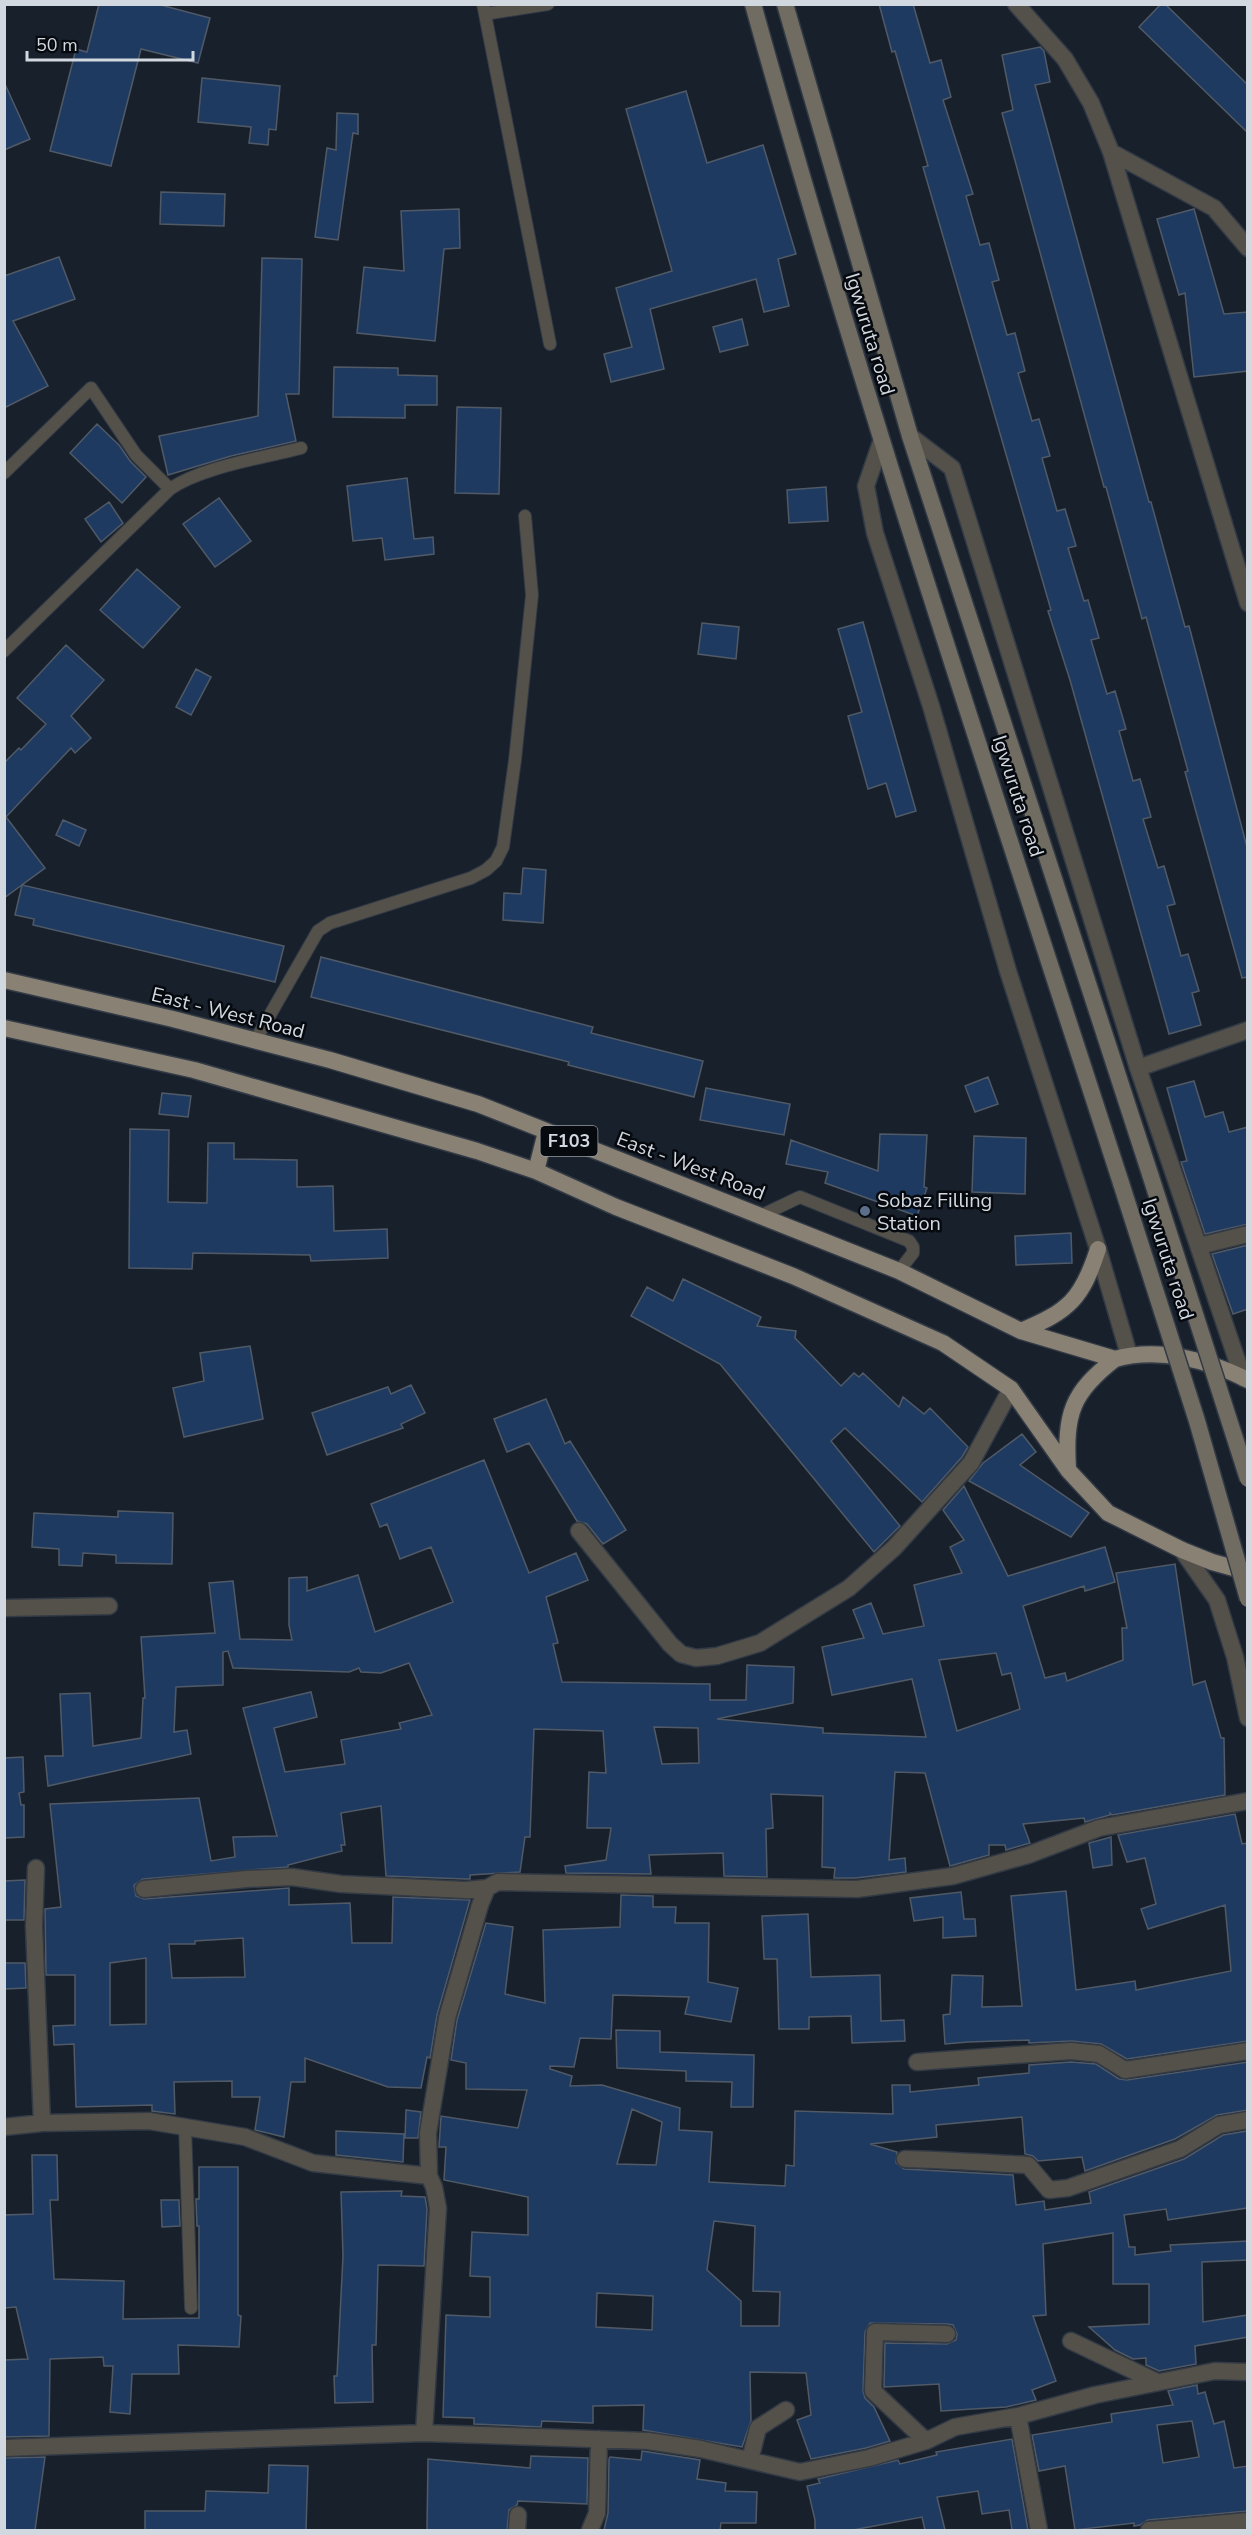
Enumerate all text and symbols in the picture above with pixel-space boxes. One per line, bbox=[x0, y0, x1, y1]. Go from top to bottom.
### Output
scale bar bbox=[27, 24, 194, 62]
text: 50 m bbox=[36, 33, 78, 57]
street label: Igwuruta road bbox=[839, 270, 901, 398]
street label: Igwuruta road bbox=[986, 732, 1050, 860]
street label: East - West Road bbox=[149, 981, 307, 1045]
street label: East - West Road bbox=[613, 1125, 769, 1207]
road number: F103 bbox=[540, 1126, 598, 1156]
place label: Sobaz Filling Station bbox=[877, 1187, 992, 1237]
street label: Igwuruta road bbox=[1136, 1195, 1200, 1323]
marker: Sobaz Filling Station bbox=[858, 1204, 872, 1218]

